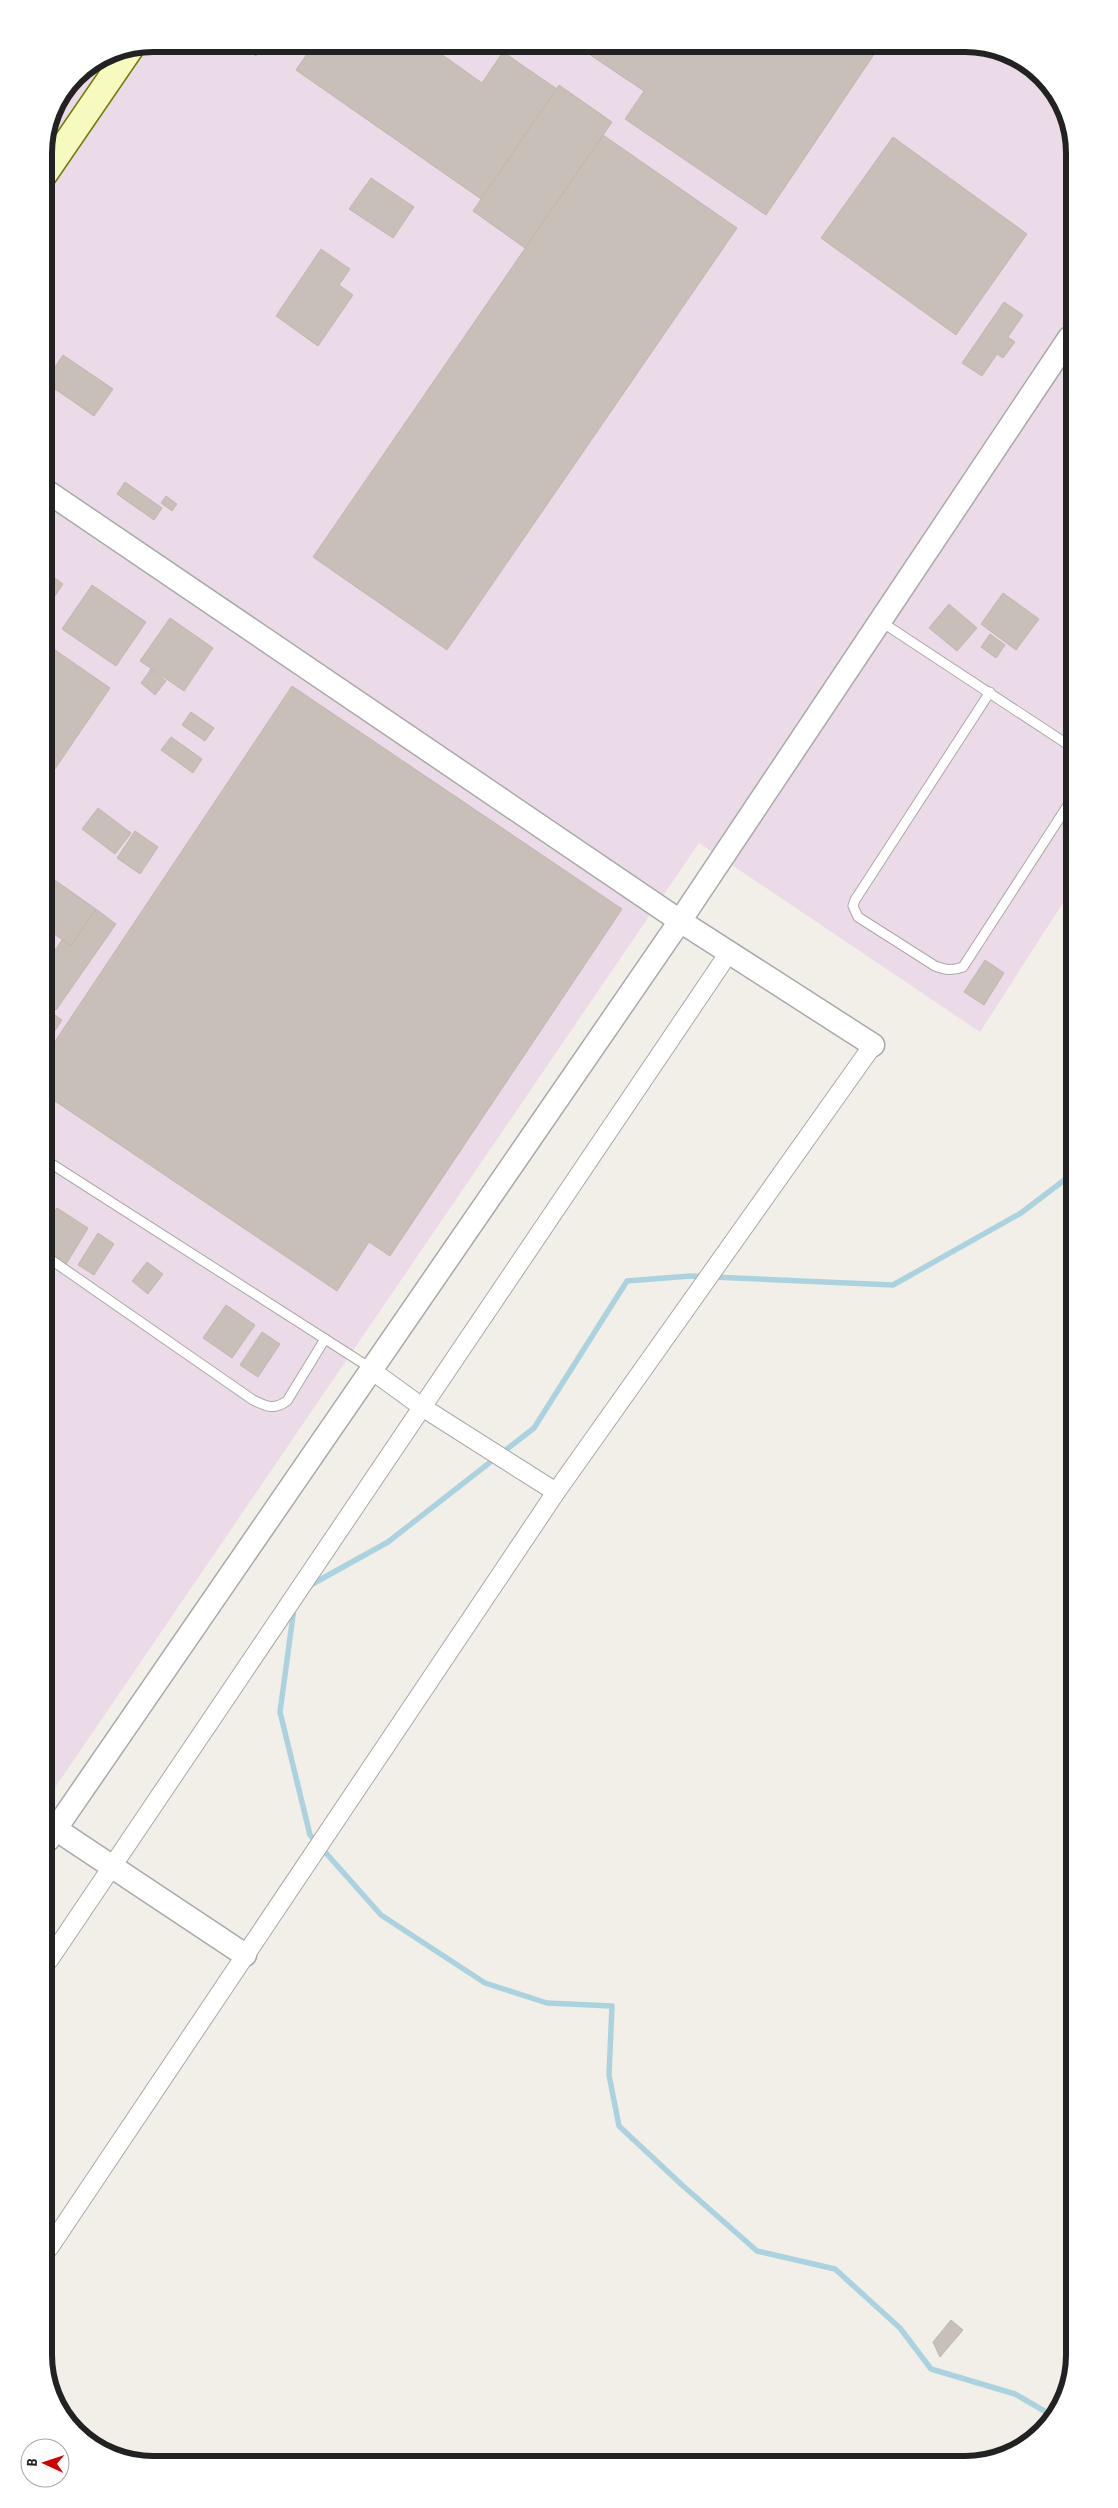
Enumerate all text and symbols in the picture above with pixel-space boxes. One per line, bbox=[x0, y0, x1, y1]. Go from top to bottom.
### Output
north arrow bbox=[20, 2438, 70, 2488]
text: B bbox=[24, 2458, 40, 2467]

